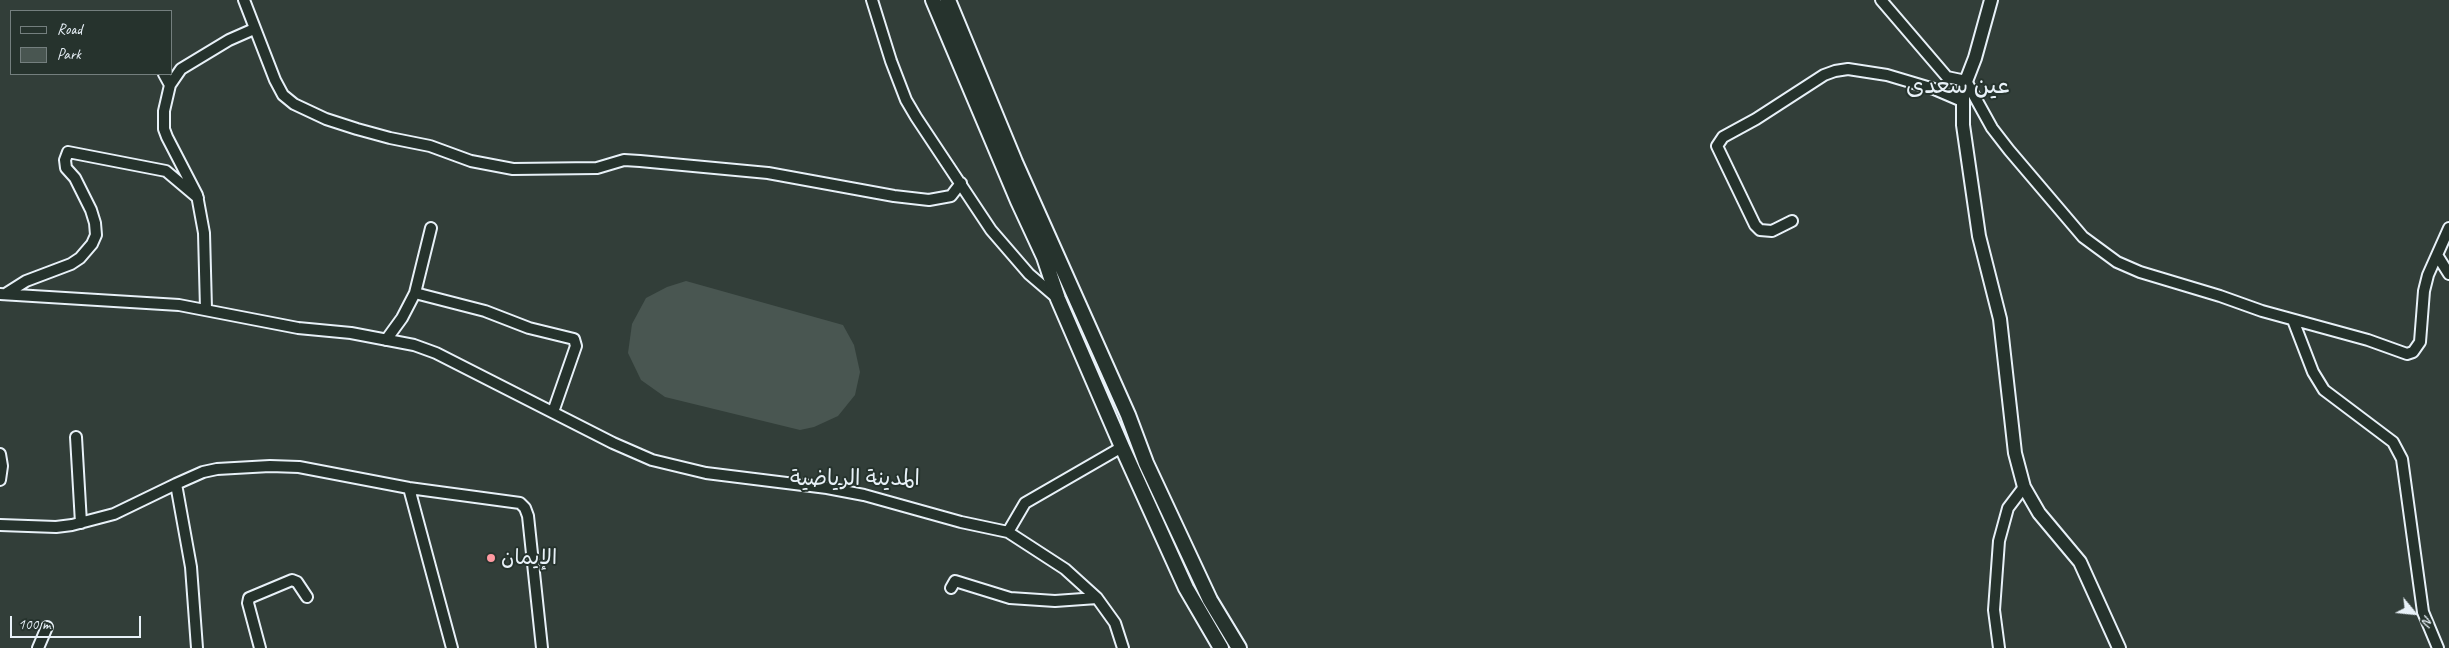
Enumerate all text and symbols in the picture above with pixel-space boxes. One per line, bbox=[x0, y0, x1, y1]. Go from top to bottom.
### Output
legend bbox=[10, 10, 172, 75]
text: Road bbox=[57, 20, 82, 39]
text: Park bbox=[57, 45, 81, 64]
district label: عين سعدى bbox=[1906, 73, 2010, 101]
district label: المدينة الرياضية bbox=[790, 466, 920, 492]
place label: الإيمان bbox=[501, 545, 557, 571]
marker: الإيمان bbox=[485, 552, 497, 564]
north arrow bbox=[2389, 588, 2439, 638]
scale bar bbox=[12, 606, 144, 638]
text: N bbox=[2418, 612, 2437, 628]
text: 100 m bbox=[18, 615, 50, 634]

